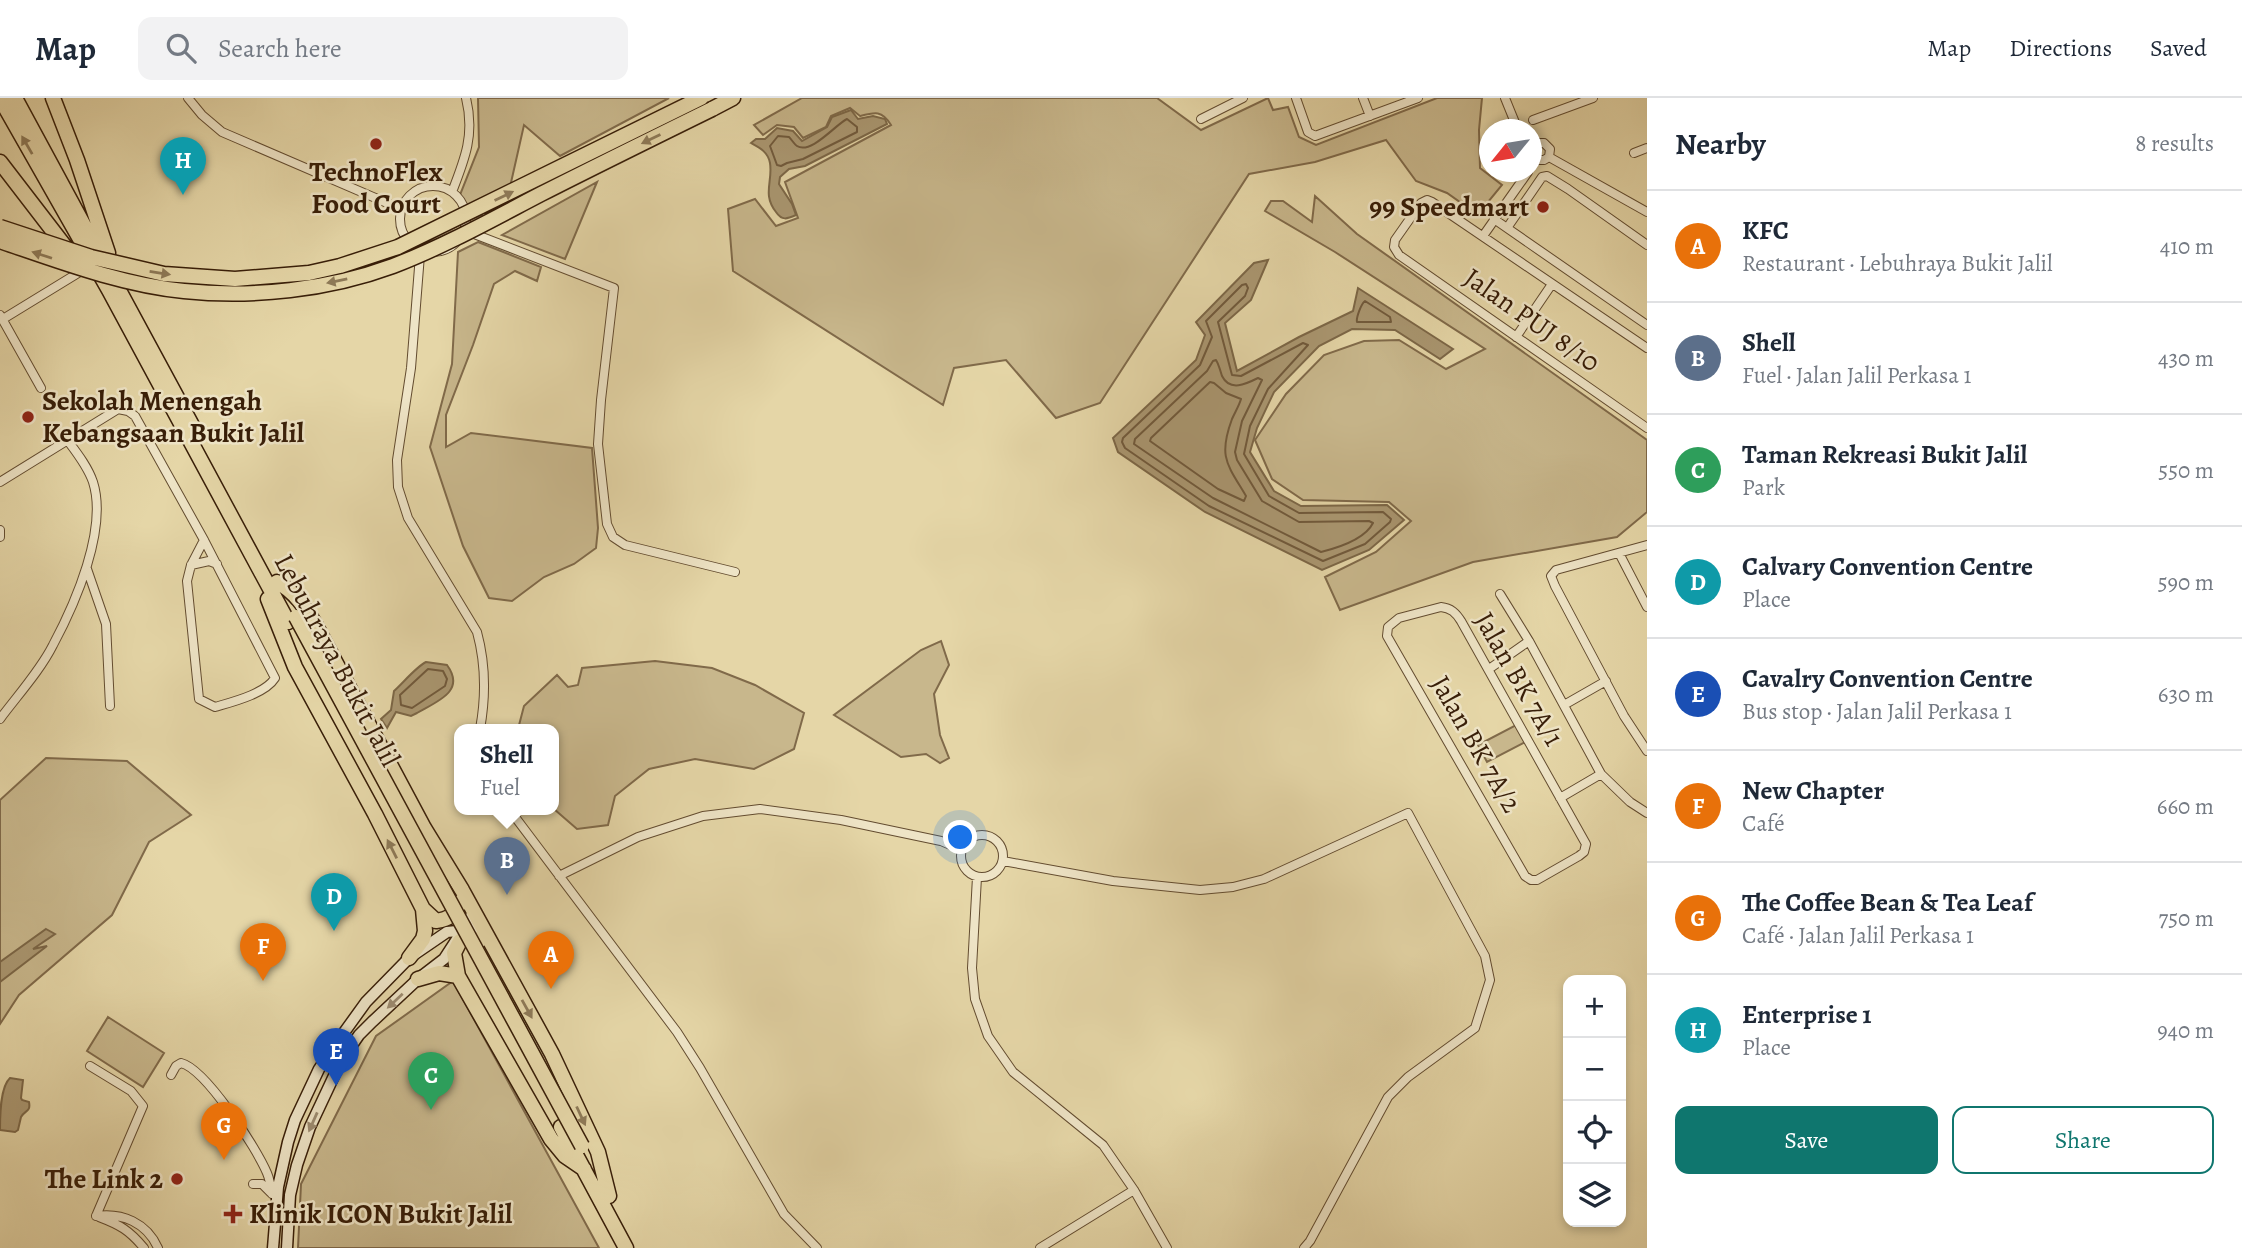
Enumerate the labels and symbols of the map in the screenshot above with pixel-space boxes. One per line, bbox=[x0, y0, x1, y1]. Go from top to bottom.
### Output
north arrow bbox=[1479, 119, 1542, 182]
one-way arrow bbox=[641, 133, 661, 144]
one-way arrow bbox=[21, 136, 33, 155]
marker: TechnoFlex Food Court bbox=[368, 136, 384, 152]
pin: H bbox=[160, 137, 206, 195]
place label: TechnoFlex Food Court bbox=[309, 153, 443, 223]
place label: 99 Speedmart bbox=[1369, 188, 1529, 226]
one-way arrow bbox=[494, 190, 514, 202]
marker: 99 Speedmart bbox=[1535, 199, 1551, 215]
one-way arrow bbox=[31, 249, 52, 260]
street label: Jalan PUJ 8/10 bbox=[1456, 259, 1608, 381]
one-way arrow bbox=[149, 268, 171, 279]
one-way arrow bbox=[326, 276, 348, 287]
place label: Sekolah Menengah Kebangsaan Bukit Jalil bbox=[42, 382, 305, 452]
marker: Sekolah Menengah Kebangsaan Bukit Jalil bbox=[20, 409, 36, 425]
street label: Lebuhraya Bukit Jalil bbox=[265, 547, 409, 773]
street label: Jalan BK 7A/1 bbox=[1465, 605, 1573, 753]
street label: Jalan BK 7A/2 bbox=[1421, 668, 1531, 820]
your location bbox=[943, 820, 977, 854]
pin: B bbox=[484, 837, 530, 895]
one-way arrow bbox=[387, 838, 399, 858]
pin: D bbox=[311, 873, 357, 931]
pin: F bbox=[240, 923, 286, 981]
pin: A bbox=[528, 931, 574, 989]
one-way arrow bbox=[387, 992, 404, 1008]
one-way arrow bbox=[521, 999, 533, 1019]
pin: E bbox=[313, 1028, 359, 1086]
pin: C bbox=[408, 1052, 454, 1110]
pin: G bbox=[201, 1102, 247, 1160]
one-way arrow bbox=[576, 1105, 587, 1126]
one-way arrow bbox=[307, 1112, 319, 1132]
place label: The Link 2 bbox=[45, 1160, 163, 1198]
marker: The Link 2 bbox=[169, 1171, 185, 1187]
place label: Klinik ICON Bukit Jalil bbox=[249, 1195, 513, 1233]
marker: Klinik ICON Bukit Jalil bbox=[223, 1204, 243, 1224]

